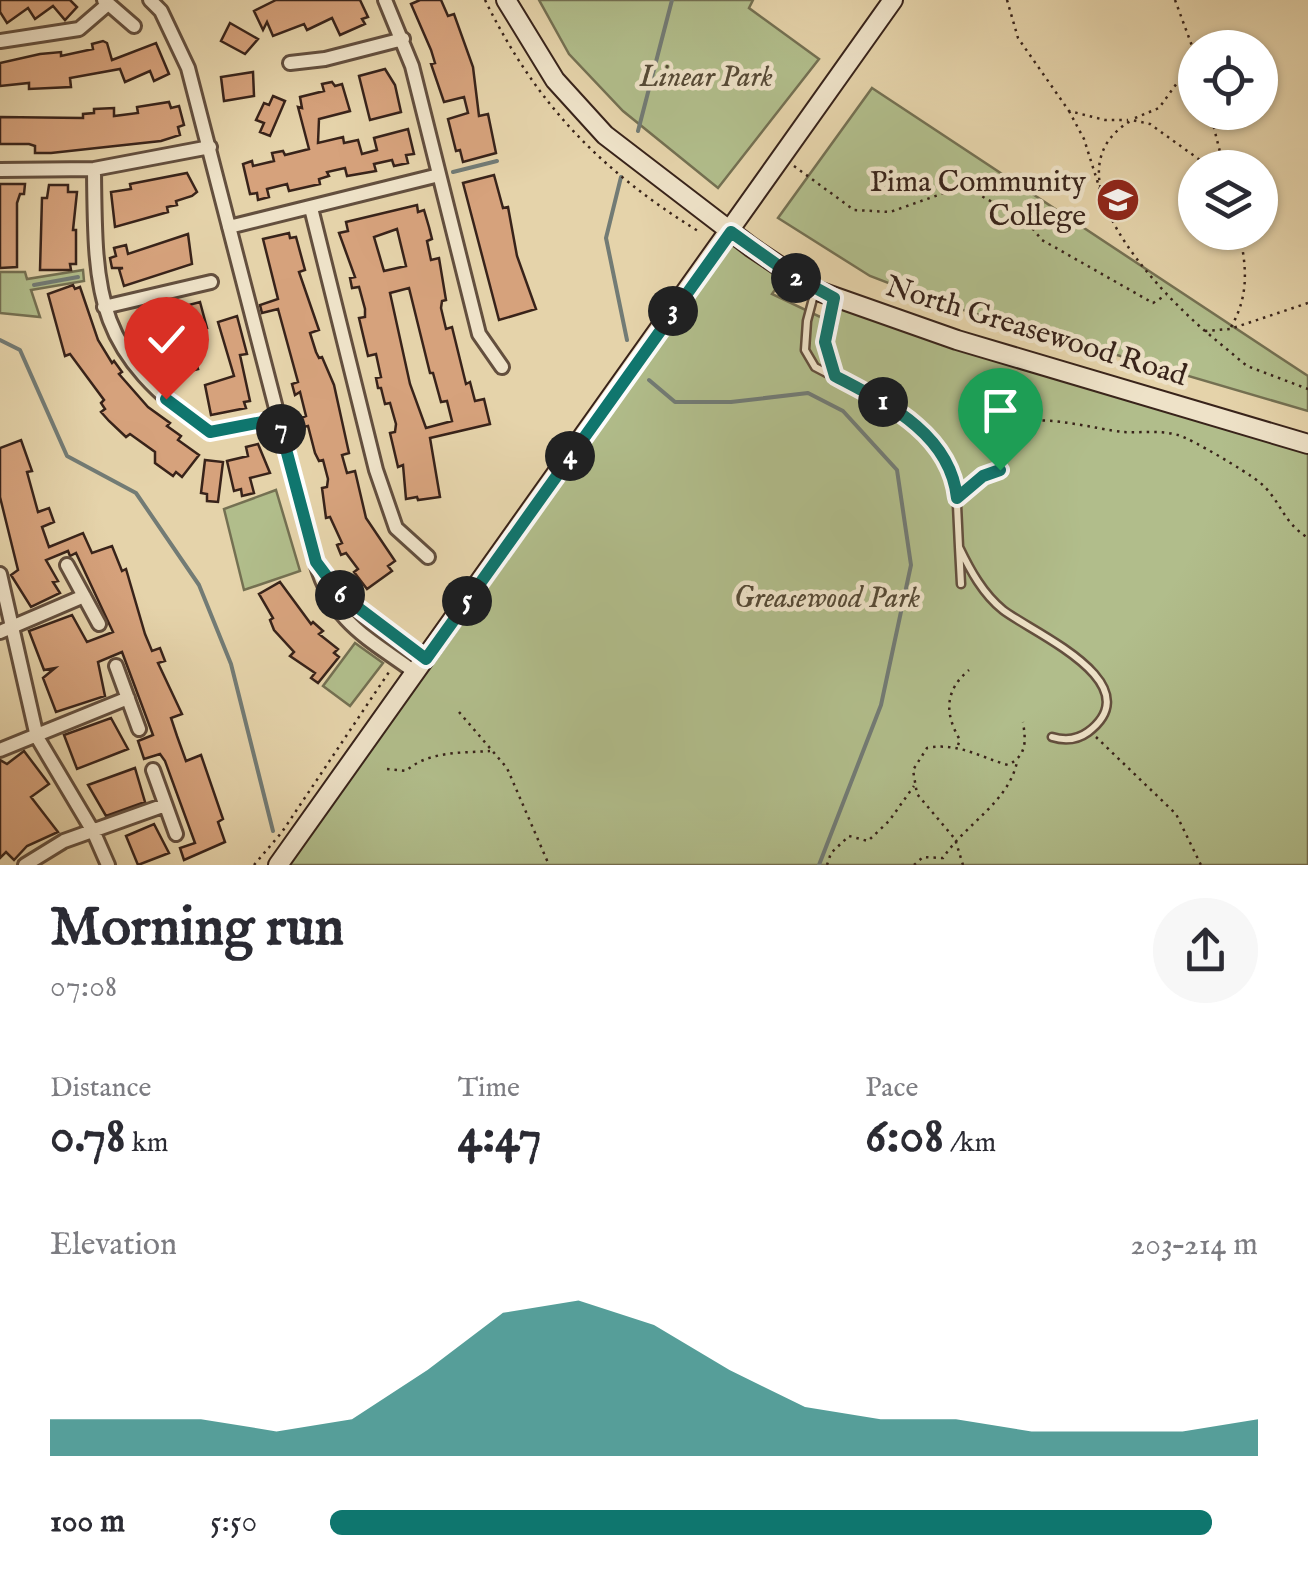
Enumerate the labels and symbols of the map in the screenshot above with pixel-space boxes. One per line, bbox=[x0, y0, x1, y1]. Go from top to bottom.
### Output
park label: Linear Park bbox=[638, 59, 773, 97]
place label: Pima Community College bbox=[870, 164, 1086, 236]
school or university icon: Pima Community College bbox=[1095, 177, 1141, 223]
pin: 2 bbox=[771, 253, 821, 303]
street label: North Greasewood Road bbox=[881, 268, 1192, 396]
pin: 3 bbox=[648, 286, 698, 336]
pin bbox=[124, 297, 209, 400]
pin bbox=[958, 368, 1043, 471]
pin: 1 bbox=[858, 377, 908, 427]
pin: 7 bbox=[256, 404, 306, 454]
pin: 4 bbox=[545, 431, 595, 481]
pin: 6 bbox=[315, 570, 365, 620]
pin: 5 bbox=[442, 576, 492, 626]
park label: Greasewood Park bbox=[734, 580, 920, 618]

